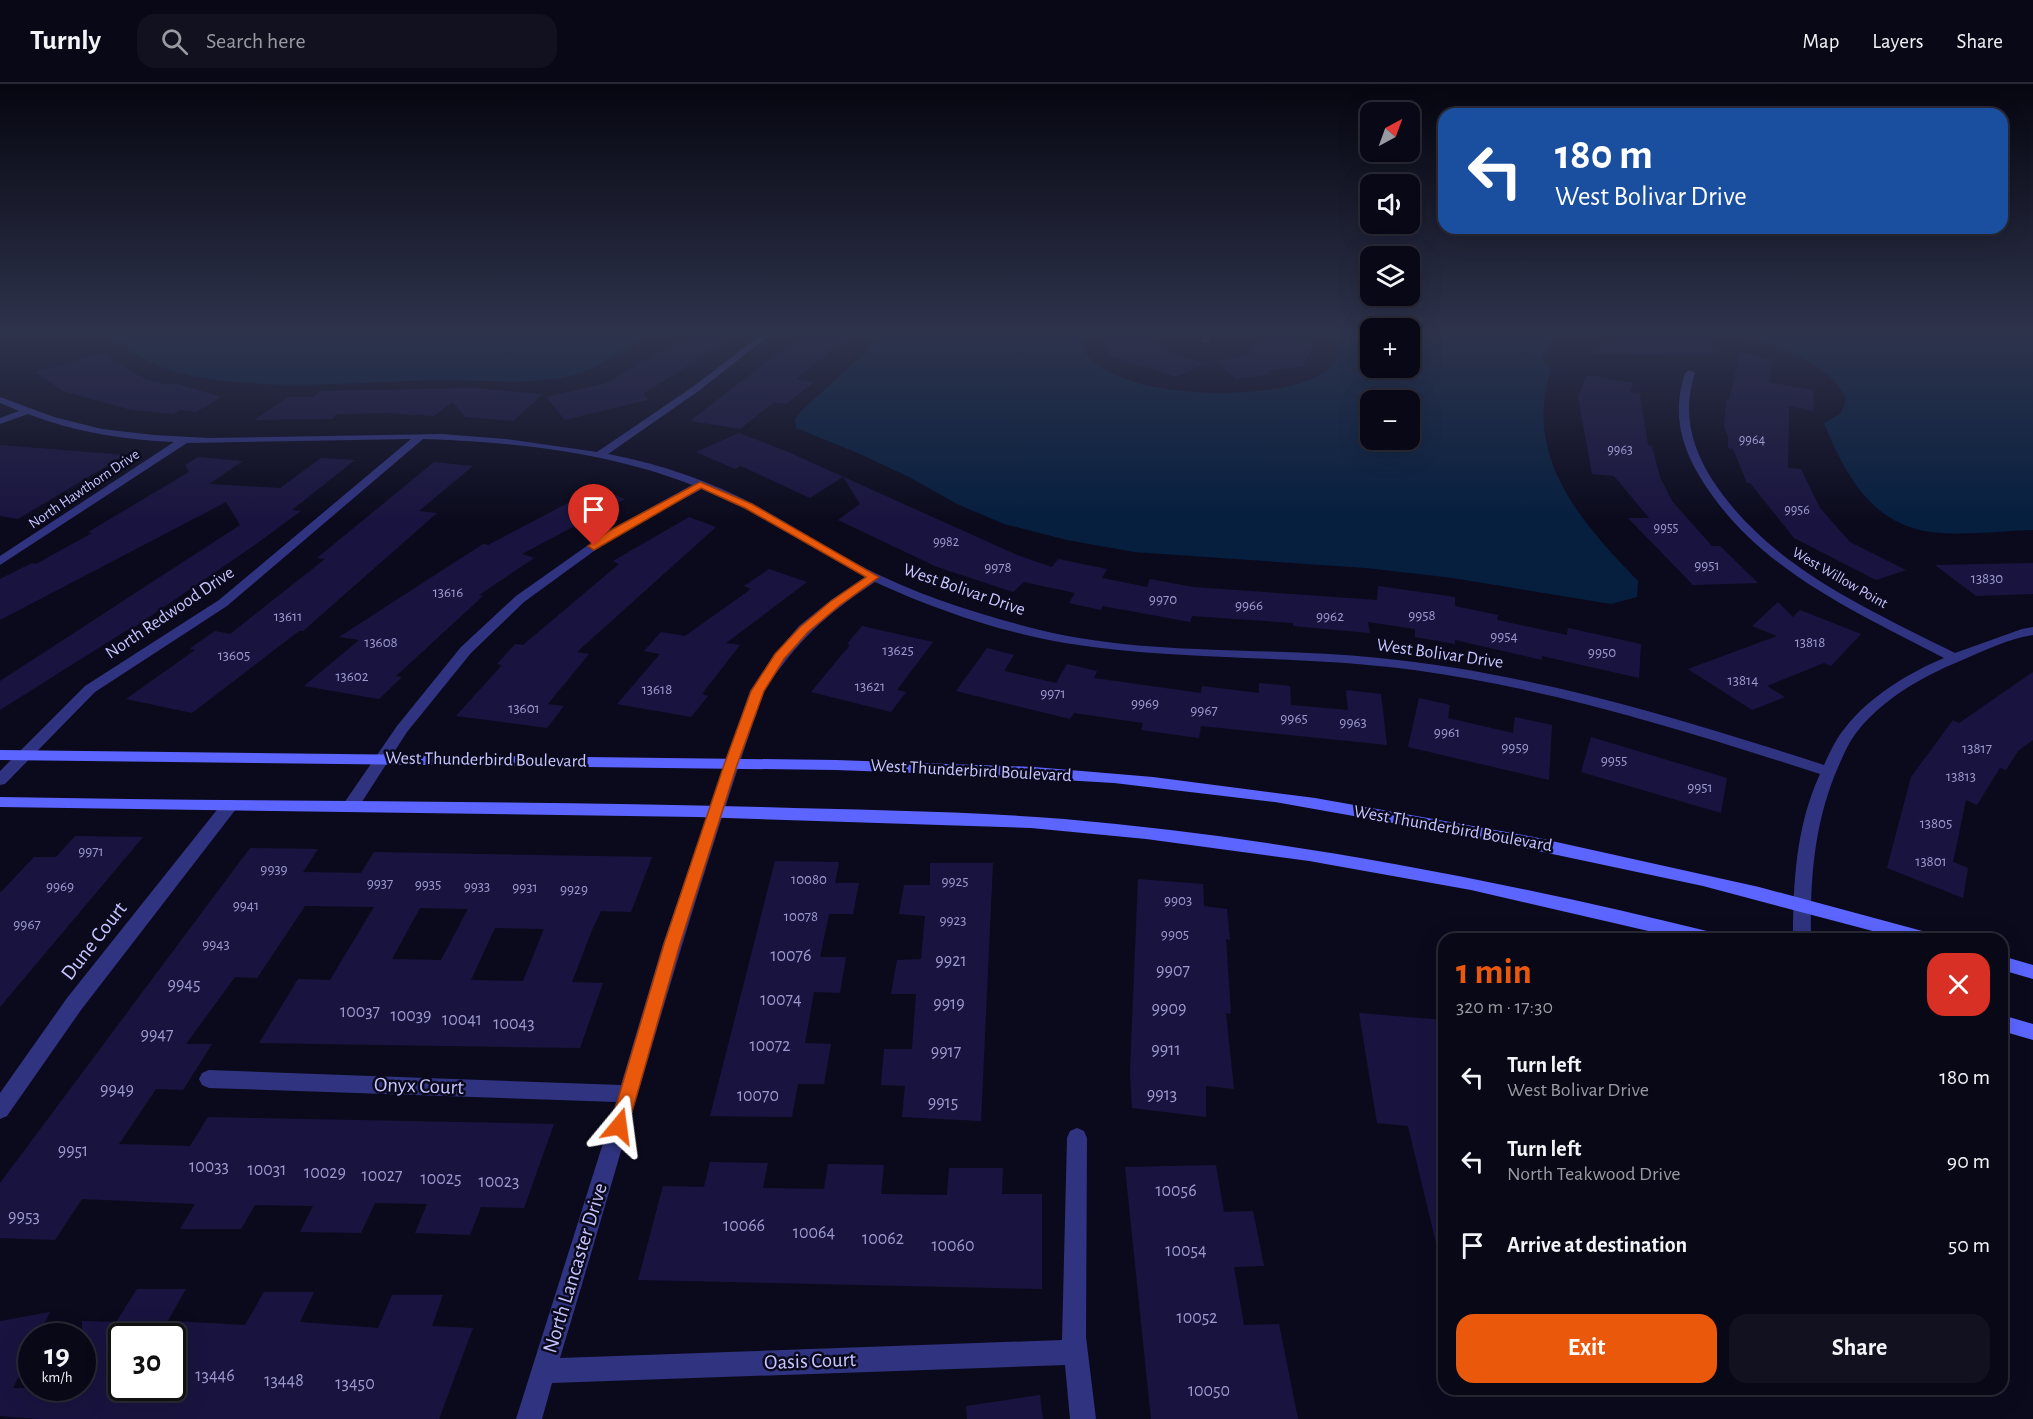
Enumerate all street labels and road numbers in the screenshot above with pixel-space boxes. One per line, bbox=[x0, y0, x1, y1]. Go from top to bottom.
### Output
street label: North Hawthorn Drive bbox=[26, 446, 142, 532]
street label: West Willow Point bbox=[1790, 545, 1890, 611]
street label: West Bolivar Drive bbox=[901, 561, 1027, 619]
street label: North Redwood Drive bbox=[102, 563, 238, 663]
street label: West Bolivar Drive bbox=[1375, 636, 1505, 672]
street label: West Thunderbird Boulevard bbox=[385, 749, 587, 771]
street label: West Thunderbird Boulevard bbox=[870, 757, 1072, 785]
street label: West Thunderbird Boulevard bbox=[1352, 803, 1554, 855]
street label: Dune Court bbox=[57, 898, 131, 984]
street label: Onyx Court bbox=[374, 1074, 465, 1098]
street label: North Lancaster Drive bbox=[539, 1181, 611, 1355]
street label: Oasis Court bbox=[764, 1349, 857, 1373]

